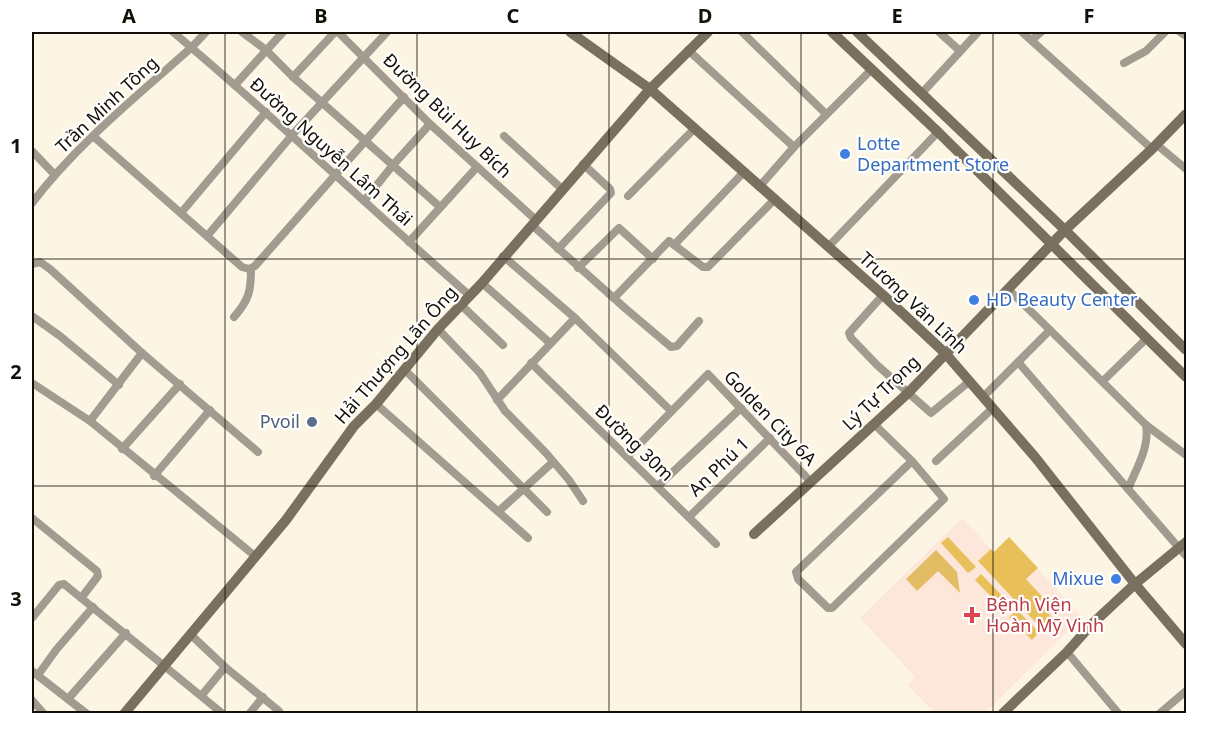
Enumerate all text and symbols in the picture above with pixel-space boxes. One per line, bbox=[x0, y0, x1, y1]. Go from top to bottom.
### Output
text: A bbox=[122, 2, 136, 29]
text: B bbox=[314, 2, 328, 29]
text: C bbox=[507, 2, 520, 29]
text: D bbox=[698, 2, 712, 29]
text: E bbox=[891, 2, 903, 29]
text: F bbox=[1084, 2, 1094, 29]
street label: Đường Bùi Huy Bích bbox=[378, 48, 517, 183]
street label: Trần Minh Tông bbox=[50, 51, 163, 158]
street label: Đường Nguyễn Lâm Thái bbox=[245, 72, 418, 231]
place label: Lotte Department Store bbox=[857, 131, 1009, 176]
text: 1 bbox=[10, 132, 22, 159]
marker: Lotte Department Store bbox=[838, 147, 852, 161]
street label: Trương Văn Lĩnh bbox=[855, 246, 973, 359]
street label: Hải Thượng Lãn Ông bbox=[329, 280, 462, 428]
place label: HD Beauty Center bbox=[986, 287, 1138, 311]
marker: HD Beauty Center bbox=[967, 293, 981, 307]
street label: Lý Tự Trọng bbox=[837, 349, 924, 435]
text: 2 bbox=[10, 358, 22, 385]
street label: Golden City 6A bbox=[719, 364, 823, 471]
street label: Đường 30m bbox=[590, 399, 679, 486]
place label: Pvoil bbox=[260, 409, 300, 433]
marker: Pvoil bbox=[305, 415, 319, 429]
street label: An Phú 1 bbox=[683, 431, 754, 501]
place label: Mixue bbox=[1052, 566, 1104, 590]
marker: Mixue bbox=[1109, 572, 1123, 586]
text: 3 bbox=[10, 585, 22, 612]
place label: Bệnh Viện Hoàn Mỹ Vinh bbox=[986, 592, 1104, 637]
marker: Bệnh Viện Hoàn Mỹ Vinh bbox=[963, 606, 981, 624]

